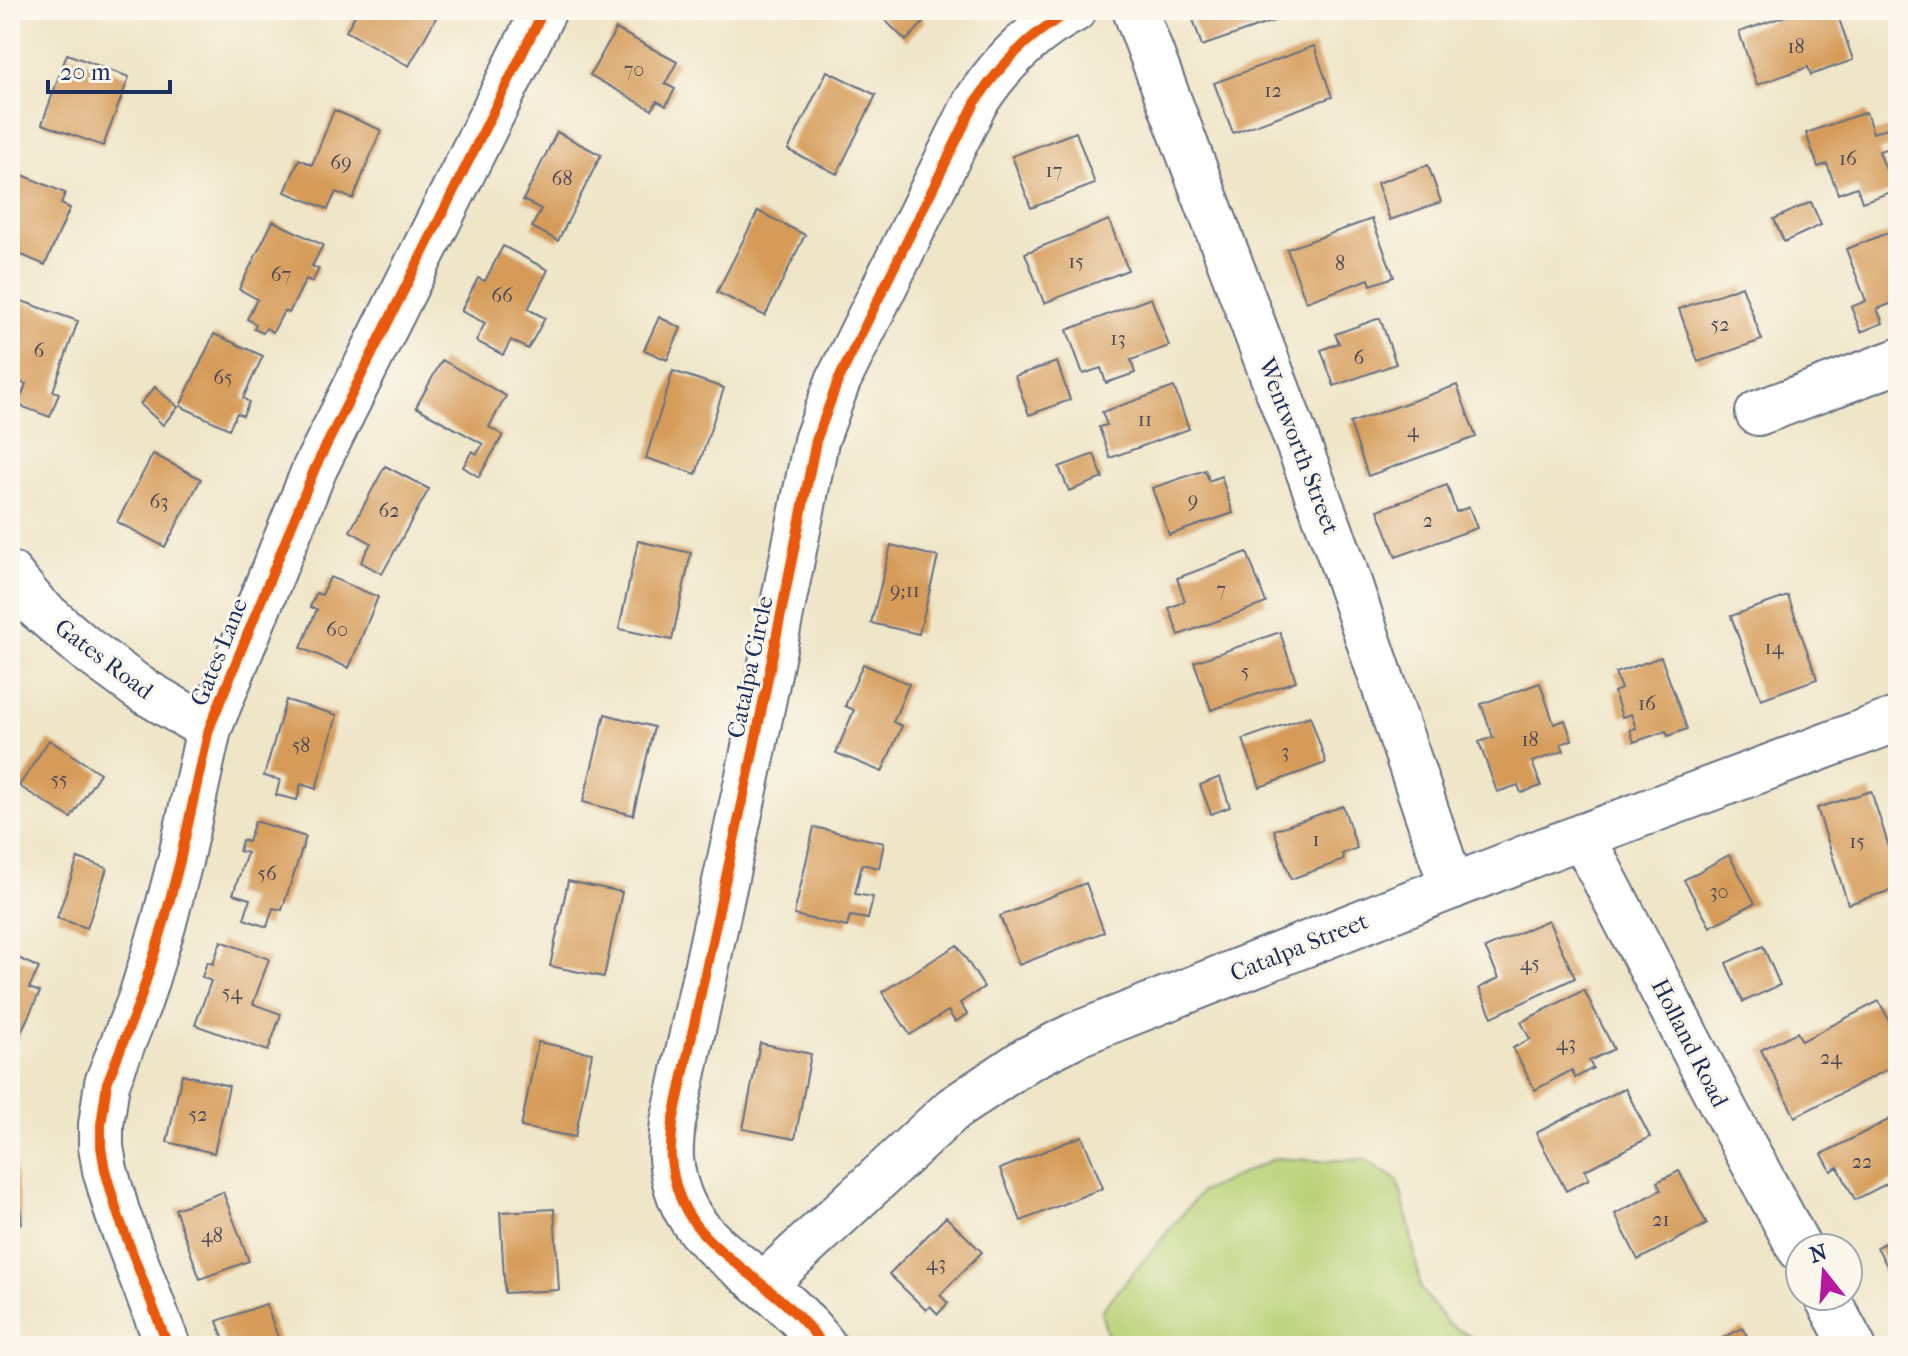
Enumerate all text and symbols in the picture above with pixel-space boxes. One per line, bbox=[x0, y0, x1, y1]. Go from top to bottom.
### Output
house number: 18 bbox=[1787, 35, 1805, 58]
scale bar bbox=[48, 44, 170, 94]
text: 20 m bbox=[60, 58, 111, 86]
house number: 70 bbox=[624, 58, 644, 81]
house number: 12 bbox=[1264, 79, 1282, 102]
house number: 16 bbox=[1839, 147, 1857, 170]
house number: 69 bbox=[330, 151, 352, 174]
house number: 17 bbox=[1046, 159, 1063, 182]
house number: 68 bbox=[552, 167, 572, 190]
house number: 15 bbox=[1068, 250, 1084, 273]
house number: 8 bbox=[1335, 252, 1345, 275]
house number: 67 bbox=[271, 263, 292, 286]
house number: 66 bbox=[491, 284, 513, 307]
house number: 52 bbox=[1711, 313, 1729, 336]
house number: 13 bbox=[1110, 327, 1126, 350]
house number: 6 bbox=[34, 339, 45, 362]
house number: 6 bbox=[1354, 346, 1365, 369]
street label: Wentworth Street bbox=[1252, 353, 1346, 538]
house number: 65 bbox=[213, 366, 233, 389]
house number: 11 bbox=[1138, 408, 1152, 431]
house number: 4 bbox=[1407, 419, 1420, 442]
house number: 9 bbox=[1188, 489, 1198, 512]
house number: 63 bbox=[149, 490, 169, 513]
house number: 62 bbox=[378, 499, 400, 522]
house number: 2 bbox=[1423, 509, 1433, 532]
house number: 7 bbox=[1216, 578, 1226, 601]
house number: 9;11 bbox=[890, 579, 920, 602]
street label: Catalpa Circle bbox=[721, 593, 779, 741]
street label: Gates Lane bbox=[185, 594, 253, 710]
street label: Gates Road bbox=[49, 613, 159, 706]
house number: 60 bbox=[326, 618, 348, 641]
house number: 14 bbox=[1765, 636, 1785, 659]
house number: 5 bbox=[1241, 660, 1249, 683]
house number: 16 bbox=[1638, 692, 1656, 715]
house number: 18 bbox=[1521, 728, 1539, 751]
house number: 58 bbox=[292, 734, 310, 757]
house number: 3 bbox=[1281, 740, 1289, 763]
house number: 55 bbox=[50, 768, 68, 791]
house number: 1 bbox=[1312, 828, 1320, 851]
house number: 15 bbox=[1849, 830, 1865, 853]
house number: 56 bbox=[257, 862, 277, 885]
house number: 30 bbox=[1709, 880, 1729, 903]
street label: Catalpa Street bbox=[1226, 906, 1372, 987]
house number: 45 bbox=[1520, 952, 1540, 975]
street label: Holland Road bbox=[1646, 974, 1735, 1113]
house number: 54 bbox=[222, 981, 243, 1004]
house number: 43 bbox=[1556, 1032, 1576, 1055]
house number: 24 bbox=[1820, 1046, 1843, 1069]
house number: 52 bbox=[189, 1103, 207, 1126]
house number: 22 bbox=[1852, 1150, 1872, 1173]
house number: 21 bbox=[1652, 1208, 1670, 1231]
house number: 48 bbox=[201, 1224, 223, 1247]
north arrow bbox=[1784, 1232, 1864, 1312]
text: N bbox=[1807, 1239, 1831, 1269]
house number: 43 bbox=[926, 1252, 946, 1275]

